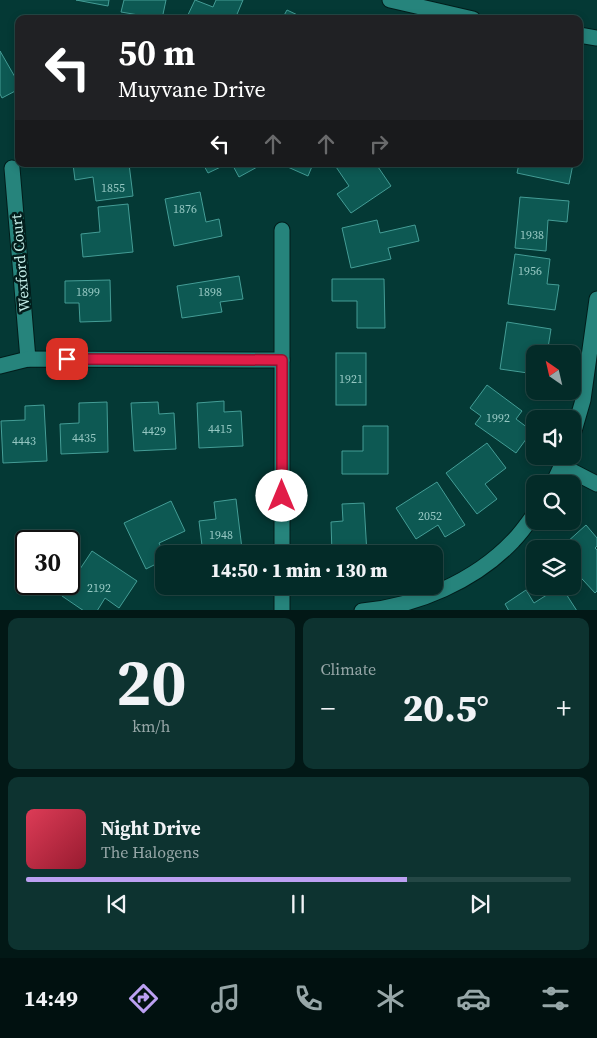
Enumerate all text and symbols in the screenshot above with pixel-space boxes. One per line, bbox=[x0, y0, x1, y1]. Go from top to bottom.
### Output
text: 50 m bbox=[118, 29, 195, 77]
icon: left bbox=[35, 35, 100, 100]
text: Muyvane Drive bbox=[118, 74, 266, 104]
icon: left bbox=[206, 130, 234, 158]
icon: ahead bbox=[259, 130, 287, 158]
icon: ahead bbox=[312, 130, 340, 158]
icon: right bbox=[365, 130, 393, 158]
house number: 1855 bbox=[101, 180, 125, 196]
house number: 1876 bbox=[173, 201, 197, 217]
street label: Wexford Court bbox=[5, 213, 35, 313]
house number: 1938 bbox=[520, 227, 544, 243]
house number: 1956 bbox=[518, 263, 542, 279]
house number: 1899 bbox=[76, 284, 100, 300]
house number: 1898 bbox=[198, 284, 222, 300]
pin bbox=[46, 338, 88, 380]
icon: arrive bbox=[53, 345, 81, 373]
north arrow bbox=[526, 345, 581, 400]
map controls bbox=[526, 345, 581, 595]
house number: 1921 bbox=[339, 371, 363, 387]
house number: 1992 bbox=[486, 410, 510, 426]
button: sound bbox=[526, 410, 581, 465]
house number: 4415 bbox=[208, 421, 232, 437]
house number: 4429 bbox=[142, 423, 166, 439]
house number: 4435 bbox=[72, 430, 96, 446]
house number: 4443 bbox=[12, 433, 36, 449]
position arrow bbox=[255, 469, 307, 521]
button: search bbox=[526, 475, 581, 530]
house number: 2052 bbox=[418, 508, 442, 524]
house number: 1948 bbox=[209, 527, 233, 543]
speed limit sign: 30 bbox=[15, 530, 80, 595]
button: layers bbox=[526, 540, 581, 595]
text: 14:50 · 1 min · 130 m bbox=[210, 557, 388, 583]
house number: 2192 bbox=[87, 580, 111, 596]
text: 20 bbox=[116, 638, 186, 727]
text: Climate bbox=[321, 658, 376, 680]
text: 20.5° bbox=[402, 682, 489, 734]
text: − bbox=[321, 689, 335, 727]
text: + bbox=[556, 689, 571, 727]
text: km/h bbox=[132, 715, 170, 737]
text: Night Drive bbox=[101, 815, 201, 841]
text: The Halogens bbox=[101, 841, 199, 863]
icon: previous bbox=[103, 890, 131, 918]
icon: pause bbox=[284, 890, 312, 918]
icon: next bbox=[466, 890, 494, 918]
icon: directions bbox=[126, 981, 161, 1016]
icon: music bbox=[208, 981, 243, 1016]
icon: phone bbox=[291, 981, 326, 1016]
icon: climate bbox=[373, 981, 408, 1016]
icon: car bbox=[456, 981, 491, 1016]
icon: filters bbox=[538, 981, 573, 1016]
text: 14:49 bbox=[24, 983, 78, 1013]

